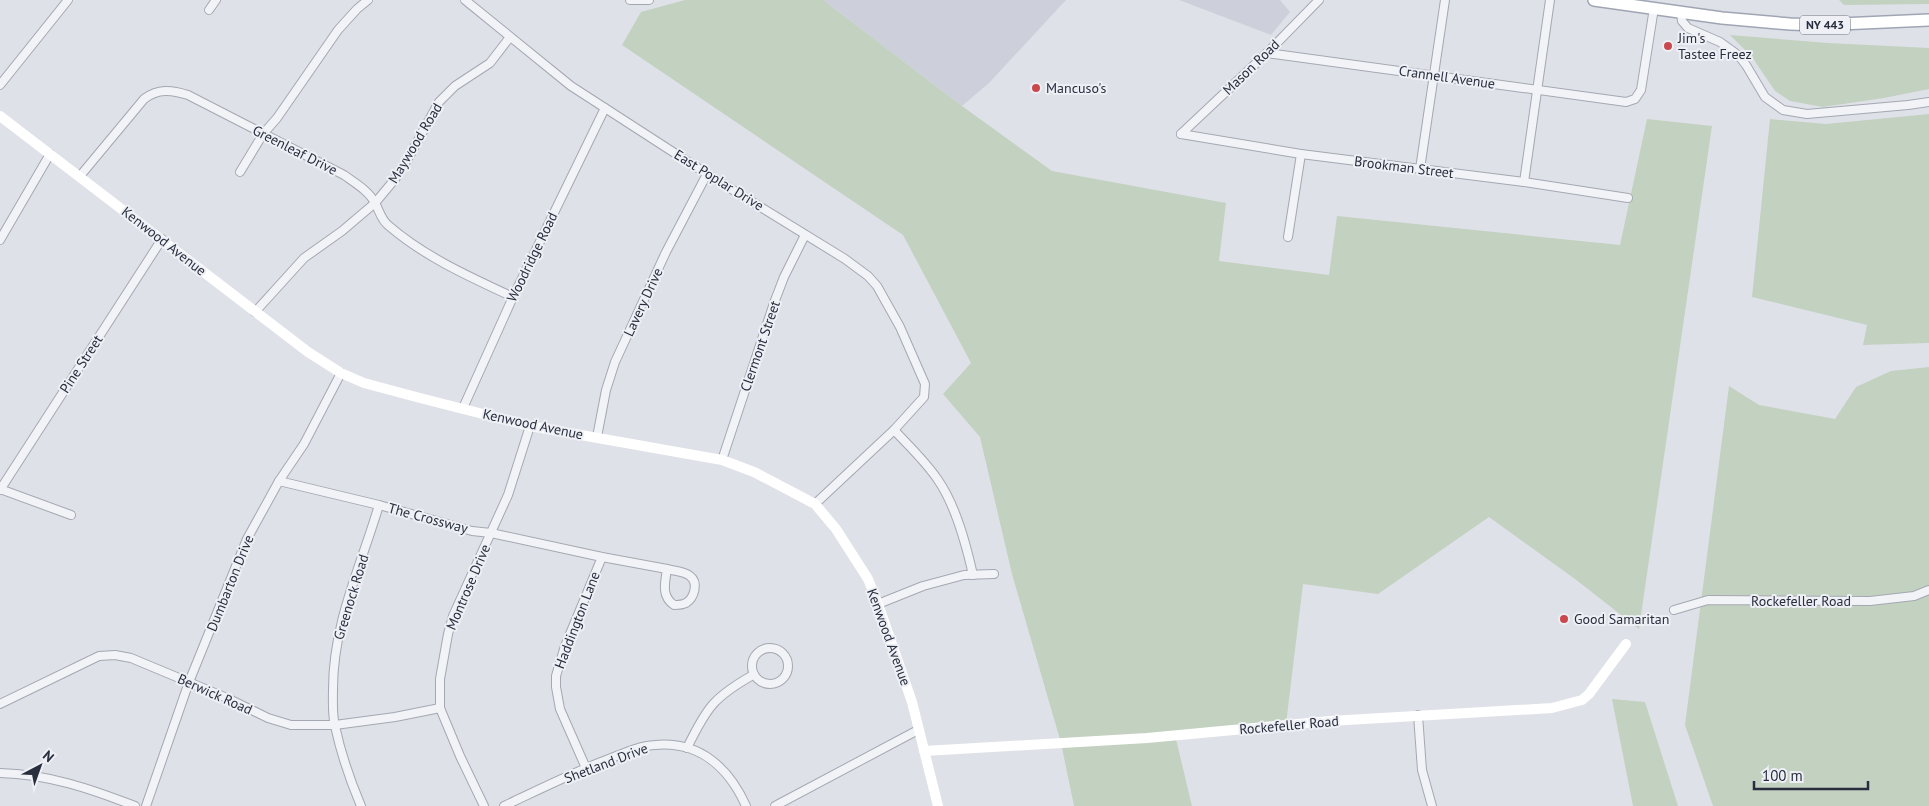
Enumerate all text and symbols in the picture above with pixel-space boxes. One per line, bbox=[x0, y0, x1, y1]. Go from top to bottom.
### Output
road number: NY 443 bbox=[1800, 16, 1850, 34]
place label: Jim's Tastee Freez bbox=[1677, 29, 1752, 63]
street label: Mason Road bbox=[1219, 35, 1283, 99]
marker: Jim's Tastee Freez bbox=[1662, 40, 1674, 52]
street label: Crannell Avenue bbox=[1398, 61, 1496, 93]
place label: Mancuso's bbox=[1046, 79, 1106, 97]
marker: Mancuso's bbox=[1030, 82, 1042, 94]
street label: Maywood Road bbox=[384, 99, 446, 187]
street label: Greenleaf Drive bbox=[250, 121, 340, 179]
street label: East Poplar Drive bbox=[671, 145, 767, 215]
street label: Brookman Street bbox=[1353, 152, 1455, 182]
street label: Kenwood Avenue bbox=[118, 202, 210, 280]
street label: Woodridge Road bbox=[503, 209, 561, 305]
street label: Lavery Drive bbox=[619, 265, 667, 339]
street label: Clermont Street bbox=[736, 298, 784, 394]
street label: Pine Street bbox=[56, 331, 107, 397]
street label: Kenwood Avenue bbox=[481, 405, 585, 443]
street label: The Crossway bbox=[386, 499, 470, 537]
street label: Dumbarton Drive bbox=[202, 532, 258, 634]
street label: Montrose Drive bbox=[442, 541, 494, 633]
street label: Greenock Road bbox=[329, 552, 373, 642]
street label: Haddington Lane bbox=[550, 569, 604, 671]
street label: Kenwood Avenue bbox=[863, 586, 915, 688]
street label: Rockefeller Road bbox=[1751, 592, 1851, 610]
place label: Good Samaritan bbox=[1574, 610, 1669, 628]
marker: Good Samaritan bbox=[1558, 613, 1570, 625]
street label: Berwick Road bbox=[175, 669, 255, 719]
street label: Rockefeller Road bbox=[1238, 712, 1340, 738]
street label: Shetland Drive bbox=[562, 739, 650, 787]
north arrow bbox=[15, 741, 65, 791]
text: N bbox=[39, 746, 58, 766]
scale bar bbox=[1754, 758, 1868, 790]
text: 100 m bbox=[1762, 766, 1803, 785]

